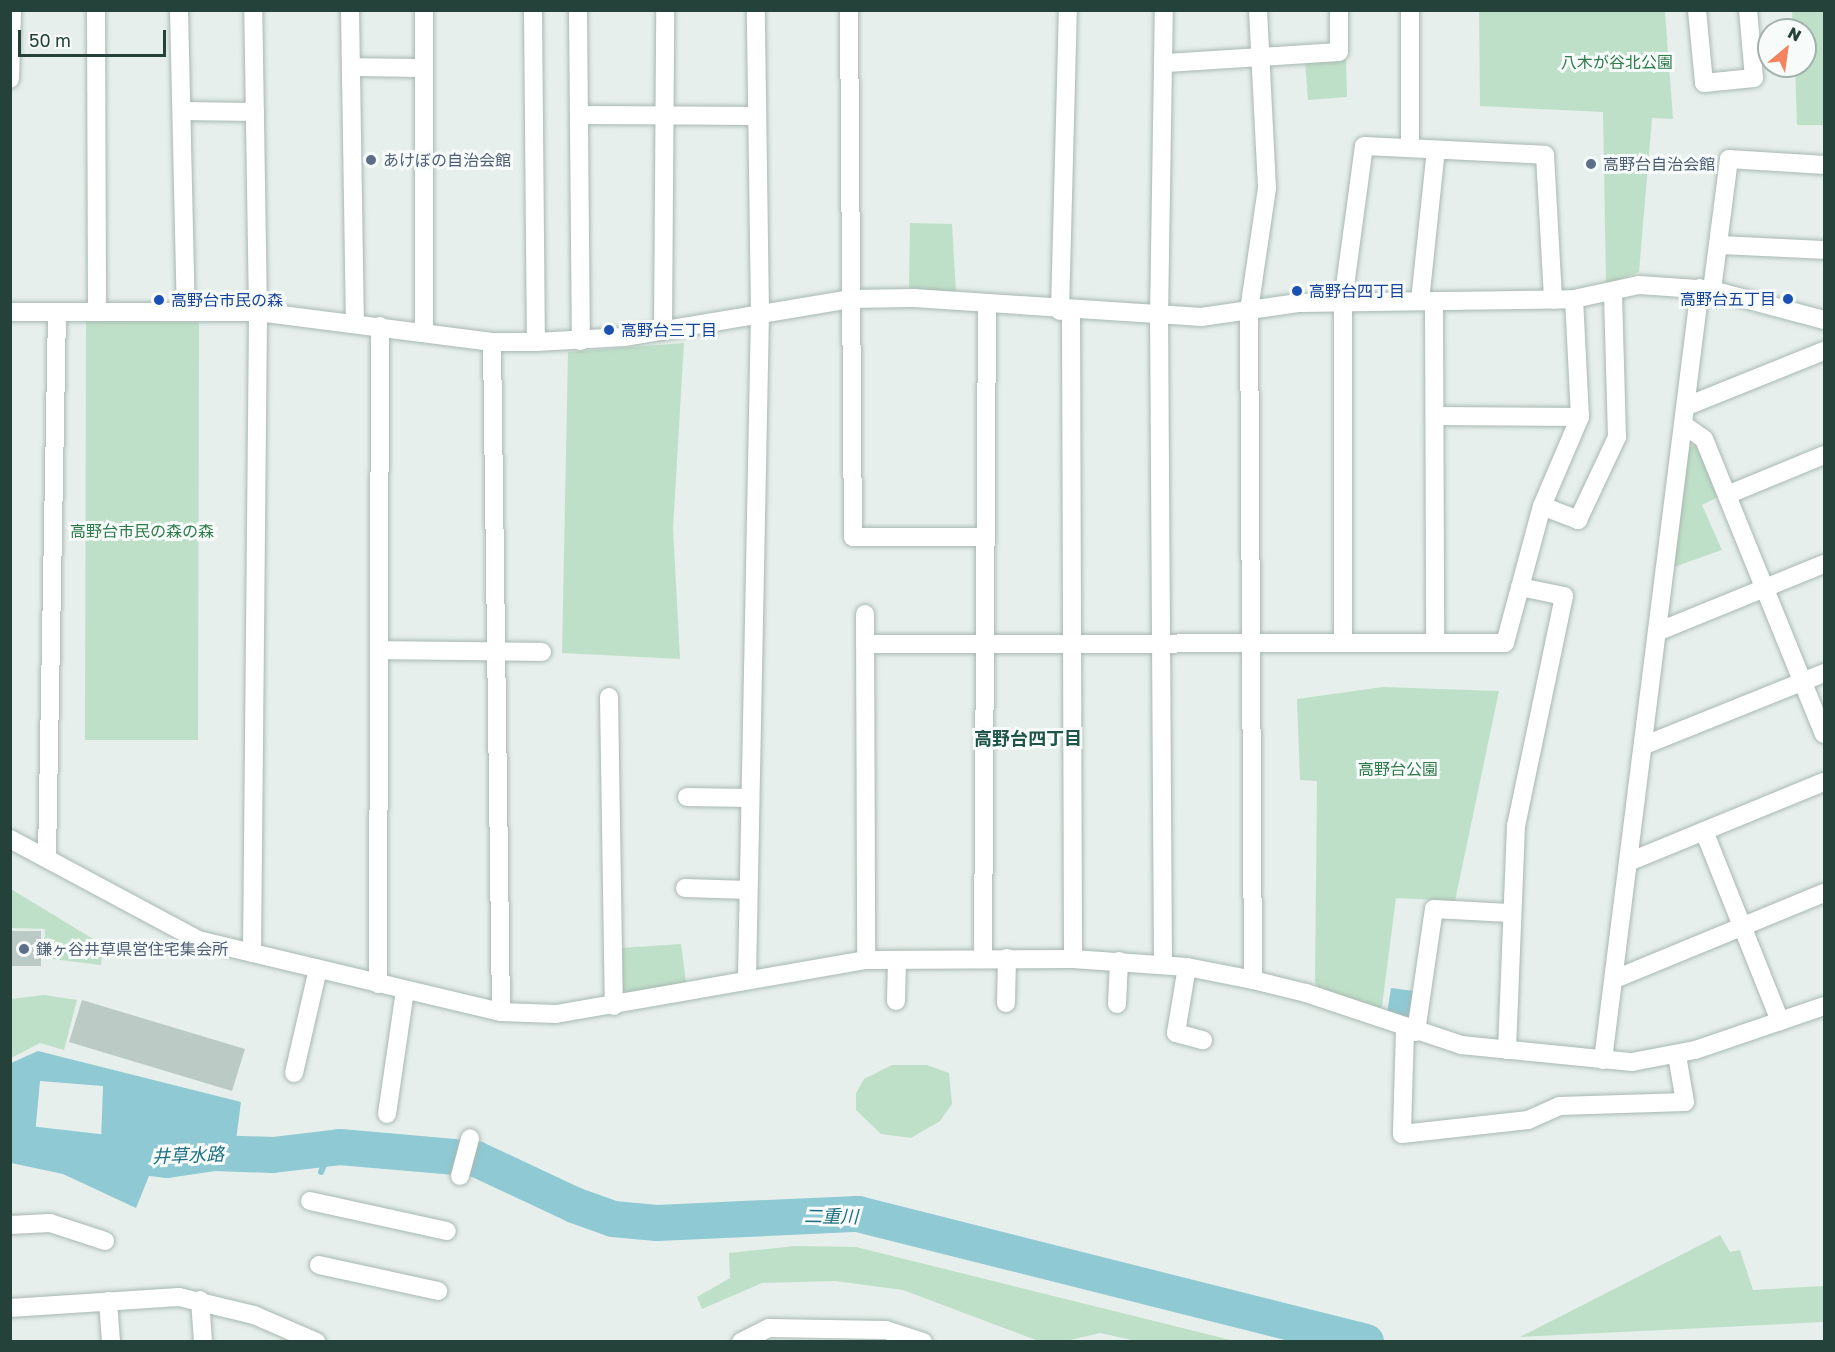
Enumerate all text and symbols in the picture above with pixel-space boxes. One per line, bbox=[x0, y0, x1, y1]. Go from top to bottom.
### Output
scale bar bbox=[21, 18, 170, 56]
north arrow bbox=[1757, 18, 1817, 78]
text: N bbox=[1785, 22, 1805, 46]
text: 50 m bbox=[29, 29, 71, 51]
park label: 八木が谷北公園 bbox=[1561, 52, 1673, 72]
place label: あけぼの自治会館 bbox=[383, 150, 511, 170]
marker: あけぼの自治会館 bbox=[364, 153, 378, 167]
place label: 高野台自治会館 bbox=[1603, 154, 1715, 174]
marker: 高野台自治会館 bbox=[1584, 157, 1598, 171]
place label: 高野台四丁目 bbox=[1309, 281, 1405, 301]
marker: 高野台四丁目 bbox=[1290, 284, 1304, 298]
place label: 高野台五丁目 bbox=[1680, 289, 1776, 309]
place label: 高野台市民の森 bbox=[171, 290, 283, 310]
marker: 高野台五丁目 bbox=[1781, 292, 1795, 306]
marker: 高野台市民の森 bbox=[152, 293, 166, 307]
place label: 高野台三丁目 bbox=[621, 320, 717, 340]
marker: 高野台三丁目 bbox=[602, 323, 616, 337]
park label: 高野台市民の森の森 bbox=[70, 521, 214, 541]
district label: 高野台四丁目 bbox=[974, 727, 1082, 749]
park label: 高野台公園 bbox=[1358, 759, 1438, 779]
place label: 鎌ヶ谷井草県営住宅集会所 bbox=[36, 939, 228, 959]
marker: 鎌ヶ谷井草県営住宅集会所 bbox=[17, 942, 31, 956]
water label: 井草水路 bbox=[152, 1143, 224, 1167]
water label: 二重川 bbox=[804, 1205, 858, 1227]

